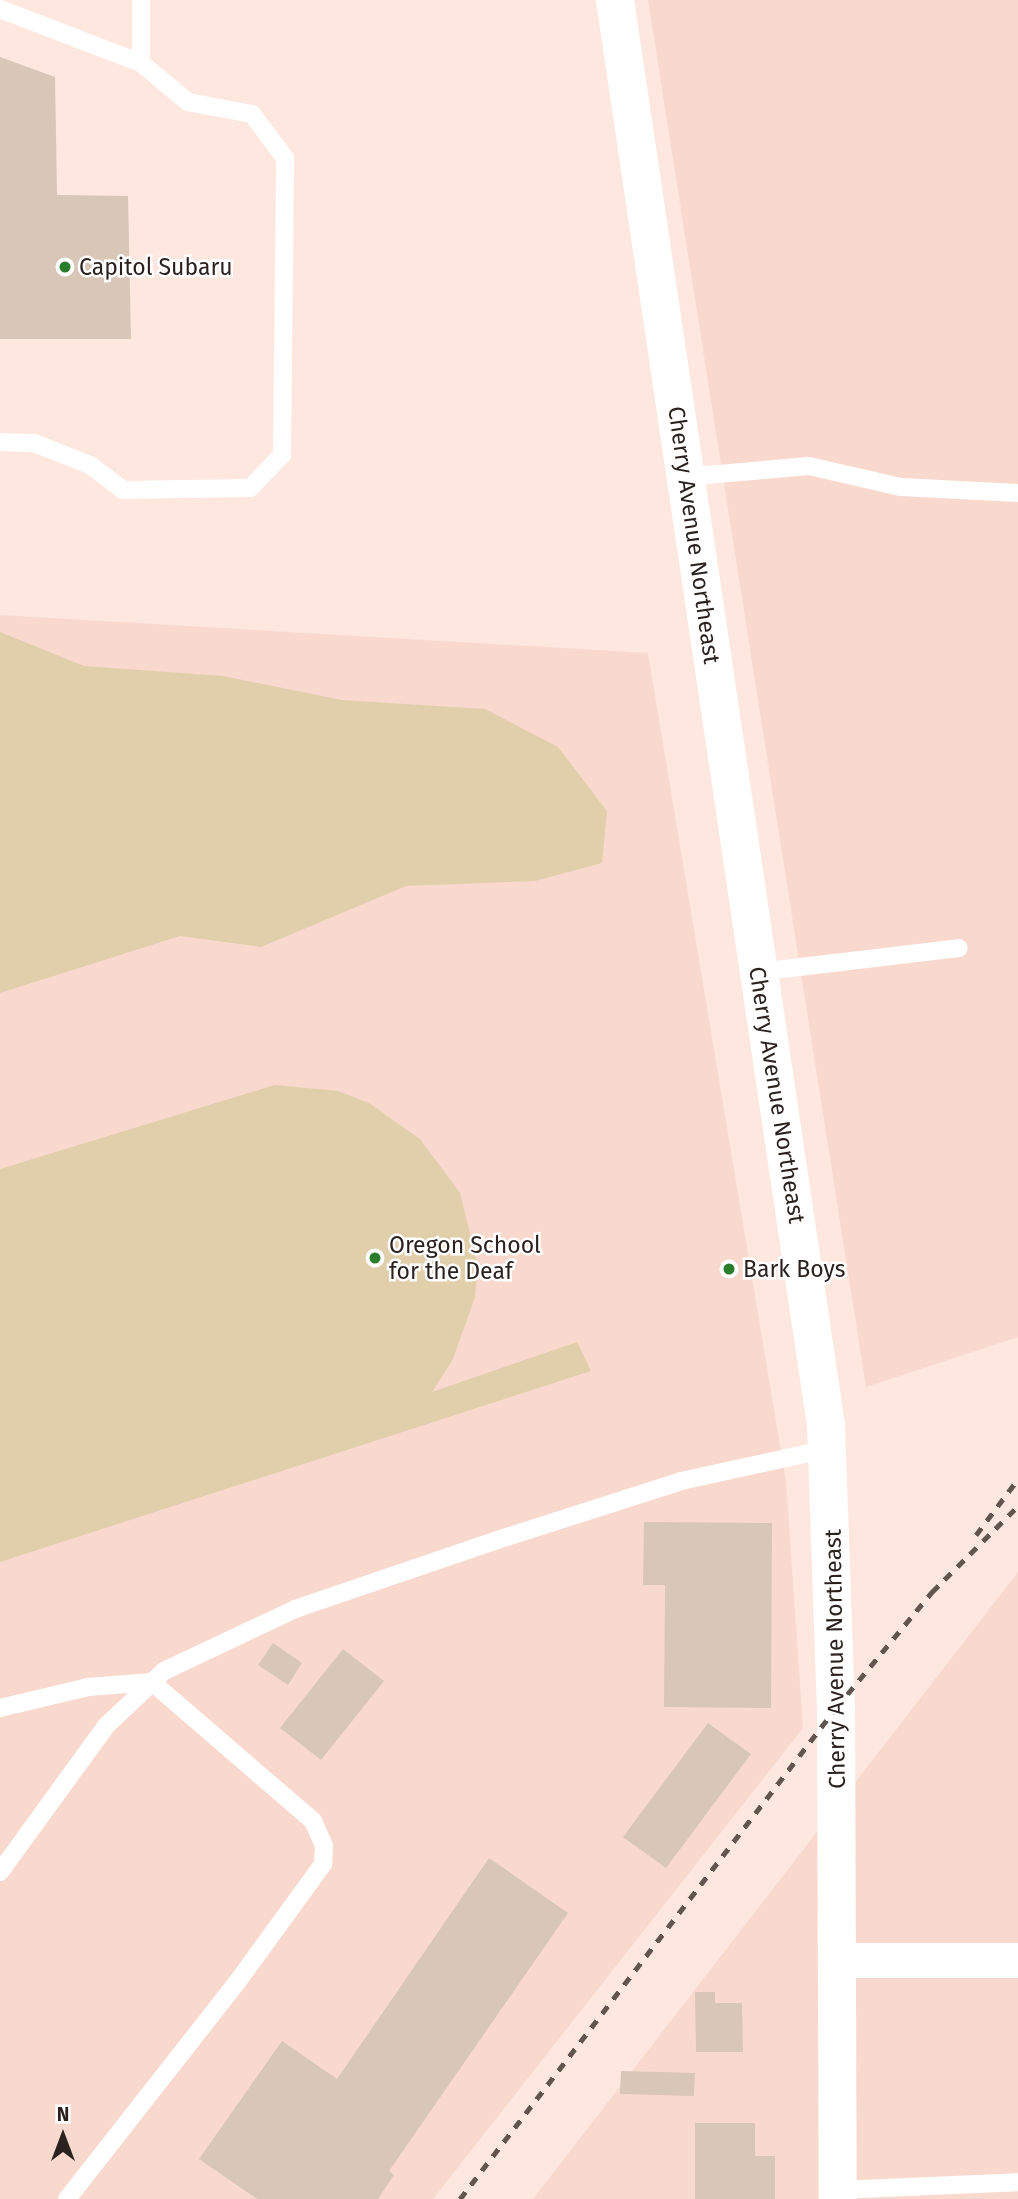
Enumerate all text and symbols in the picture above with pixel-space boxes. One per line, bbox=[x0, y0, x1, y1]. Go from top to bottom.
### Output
place label: Capitol Subaru bbox=[79, 253, 233, 281]
marker: Capitol Subaru bbox=[57, 259, 73, 275]
street label: Cherry Avenue Northeast bbox=[662, 404, 726, 666]
street label: Cherry Avenue Northeast bbox=[743, 965, 811, 1225]
place label: Oregon School for the Deaf bbox=[389, 1231, 541, 1285]
marker: Oregon School for the Deaf bbox=[367, 1250, 383, 1266]
place label: Bark Boys bbox=[743, 1255, 845, 1283]
marker: Bark Boys bbox=[721, 1261, 737, 1277]
street label: Cherry Avenue Northeast bbox=[819, 1529, 851, 1789]
north arrow bbox=[28, 2101, 98, 2171]
text: N bbox=[57, 2103, 69, 2126]

